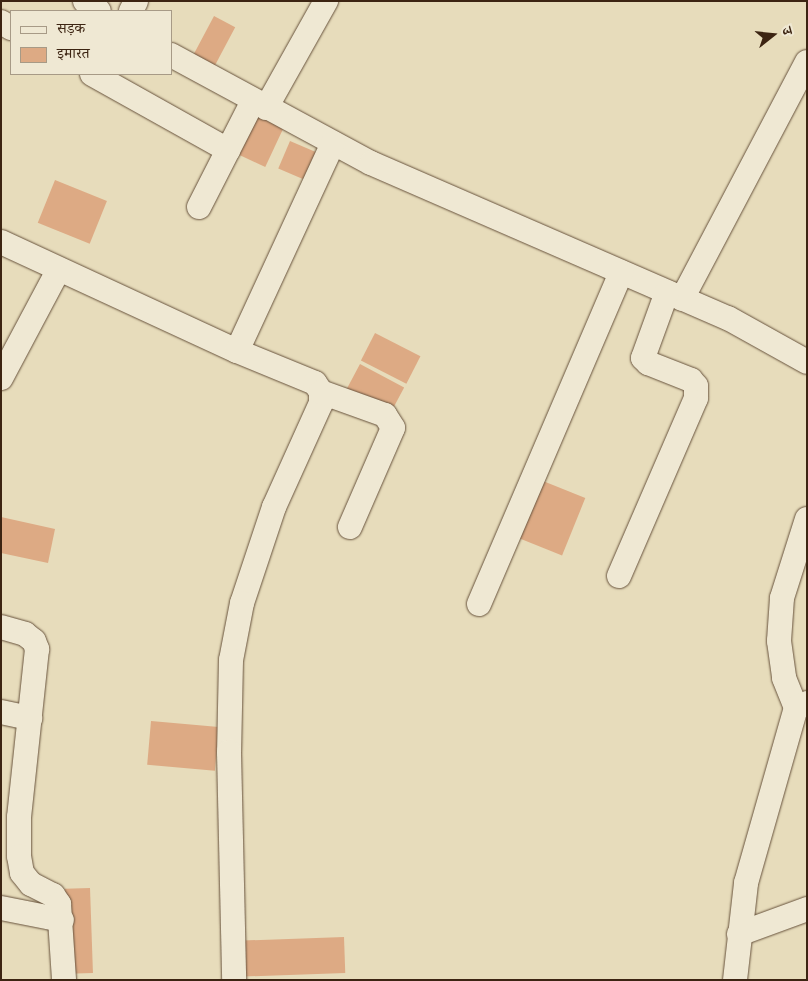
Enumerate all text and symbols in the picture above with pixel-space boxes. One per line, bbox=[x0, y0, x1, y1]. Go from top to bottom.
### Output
legend bbox=[10, 10, 172, 75]
north arrow bbox=[748, 10, 798, 60]
text: सड़क bbox=[57, 18, 85, 37]
text: उ bbox=[778, 25, 797, 37]
text: इमारत bbox=[57, 43, 90, 62]

